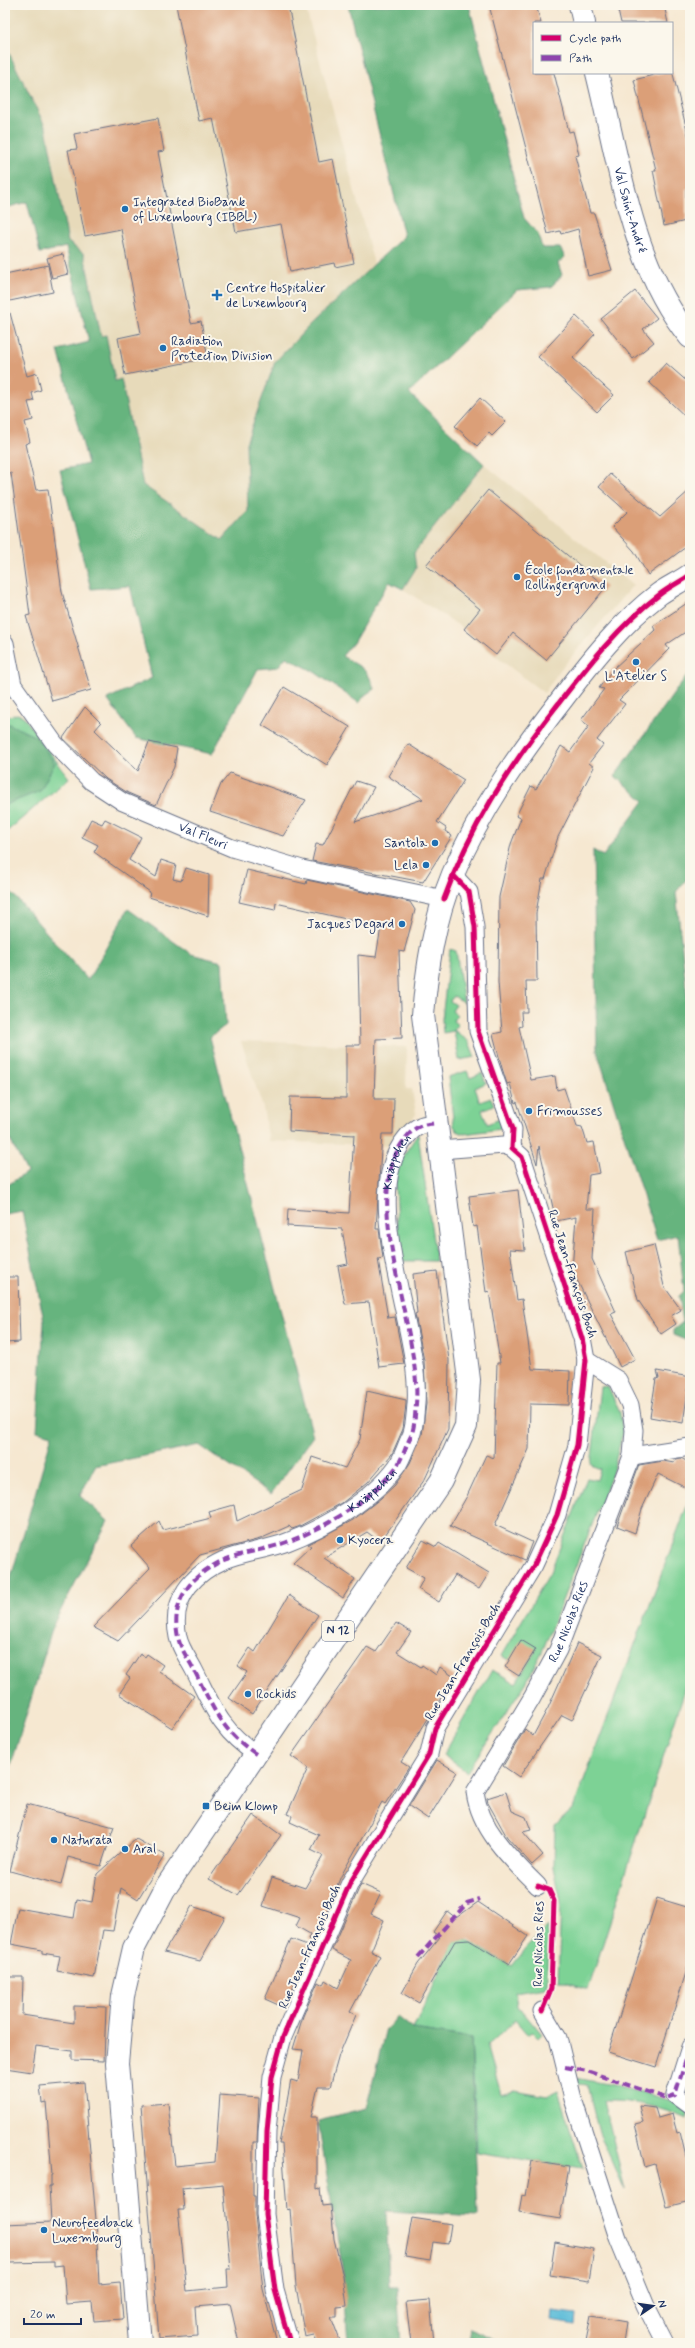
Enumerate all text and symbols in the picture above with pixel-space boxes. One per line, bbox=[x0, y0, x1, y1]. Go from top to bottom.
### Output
legend bbox=[533, 22, 673, 74]
text: Cycle path bbox=[569, 31, 621, 47]
text: Path bbox=[569, 51, 592, 67]
street label: Val Saint-André bbox=[610, 165, 651, 255]
place label: Integrated BioBank of Luxembourg (IBBL) bbox=[133, 194, 257, 226]
marker: Integrated BioBank of Luxembourg (IBBL) bbox=[120, 204, 130, 214]
place label: Centre Hospitalier de Luxembourg bbox=[226, 280, 326, 312]
marker: Centre Hospitalier de Luxembourg bbox=[211, 289, 223, 301]
place label: Radiation Protection Division bbox=[171, 333, 272, 365]
marker: Radiation Protection Division bbox=[158, 343, 168, 353]
place label: École fondamentale Rollingergrund bbox=[525, 561, 634, 596]
marker: École fondamentale Rollingergrund bbox=[512, 572, 522, 582]
marker: L'Atelier S bbox=[631, 657, 641, 667]
place label: L'Atelier S bbox=[605, 668, 668, 685]
street label: Val Fleuri bbox=[176, 818, 230, 854]
place label: Santola bbox=[384, 835, 427, 852]
marker: Santola bbox=[430, 838, 440, 848]
place label: Lela bbox=[394, 857, 418, 874]
marker: Lela bbox=[421, 860, 431, 870]
place label: Jacques Degard bbox=[307, 916, 394, 934]
marker: Jacques Degard bbox=[397, 919, 407, 929]
place label: Frimousses bbox=[537, 1103, 602, 1120]
marker: Frimousses bbox=[524, 1106, 534, 1116]
street label: Knäppchen bbox=[379, 1130, 415, 1191]
street label: Rue Jean-François Boch bbox=[543, 1208, 601, 1341]
street label: Knäppchen bbox=[345, 1464, 401, 1517]
place label: Kyocera bbox=[348, 1532, 393, 1549]
marker: Kyocera bbox=[335, 1535, 345, 1545]
street label: Rue Nicolas Ries bbox=[544, 1578, 592, 1665]
street label: Rue Jean-François Boch bbox=[421, 1600, 505, 1724]
road number: N 12 bbox=[322, 1621, 354, 1641]
place label: Rockids bbox=[256, 1686, 297, 1703]
marker: Rockids bbox=[243, 1689, 253, 1699]
place label: Beim Klomp bbox=[214, 1798, 278, 1815]
marker: Beim Klomp bbox=[201, 1801, 211, 1811]
place label: Naturata bbox=[62, 1832, 112, 1849]
marker: Naturata bbox=[49, 1835, 59, 1845]
place label: Aral bbox=[133, 1841, 156, 1858]
marker: Aral bbox=[120, 1844, 130, 1854]
street label: Rue Jean-François Boch bbox=[275, 1882, 345, 2012]
street label: Rue Nicolas Ries bbox=[530, 1901, 548, 1987]
place label: Neurofeedback Luxembourg bbox=[52, 2215, 134, 2248]
marker: Neurofeedback Luxembourg bbox=[39, 2225, 49, 2235]
north arrow bbox=[633, 2286, 673, 2326]
text: N bbox=[654, 2299, 669, 2309]
scale bar bbox=[24, 2300, 81, 2326]
text: 20 m bbox=[30, 2307, 56, 2323]

